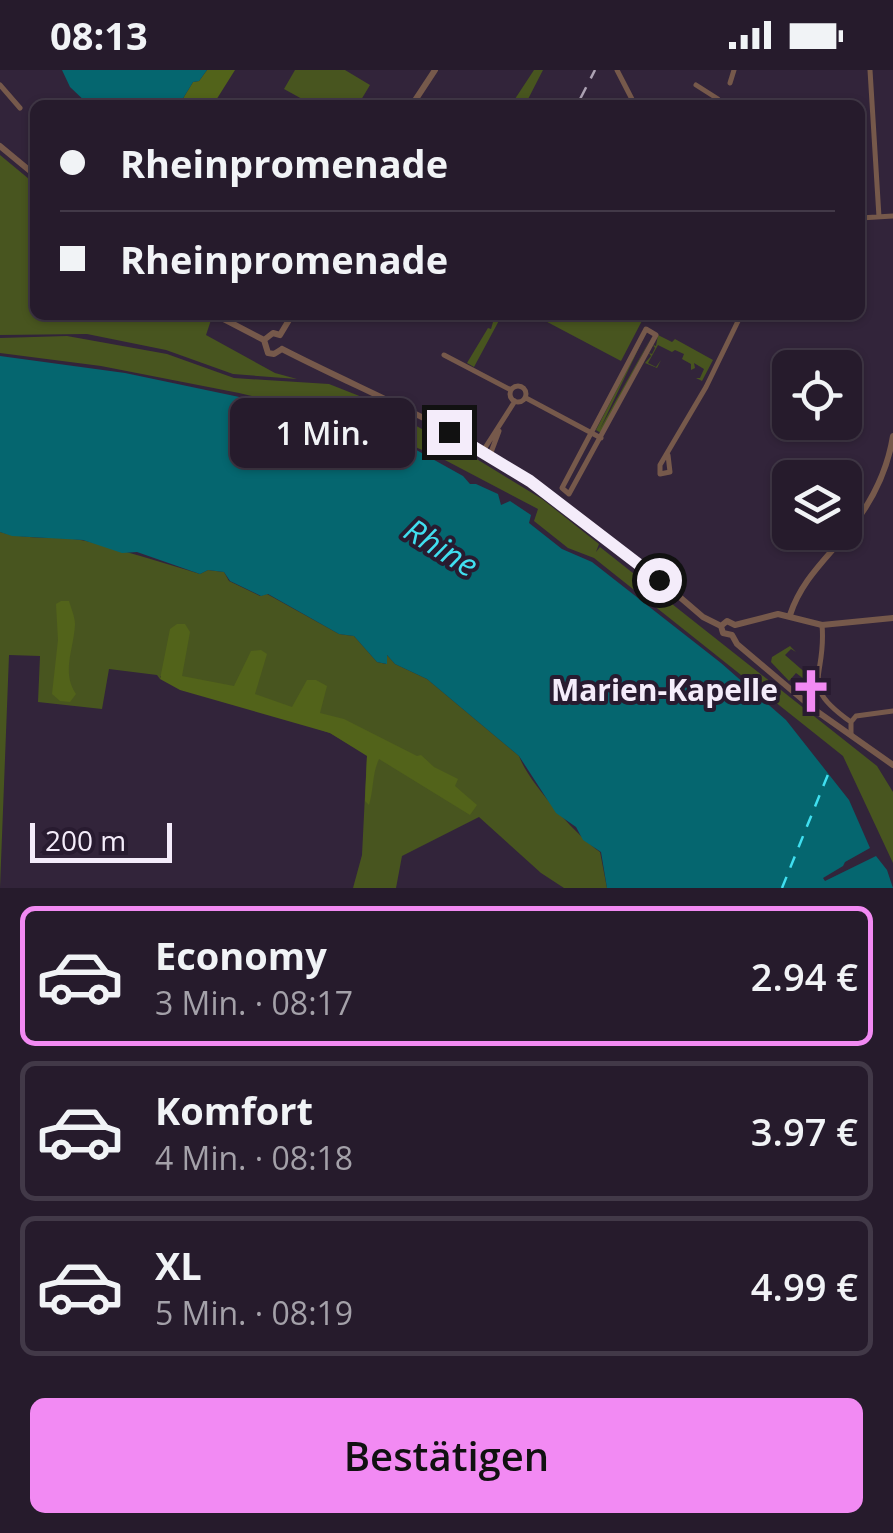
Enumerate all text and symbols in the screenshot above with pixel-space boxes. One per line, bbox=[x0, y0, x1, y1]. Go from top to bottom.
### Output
text: 08:13 bbox=[50, 9, 148, 61]
text: Rheinpromenade bbox=[120, 137, 448, 189]
text: Rheinpromenade bbox=[120, 233, 448, 285]
map controls bbox=[772, 350, 862, 550]
button: locate bbox=[772, 350, 862, 440]
callout: 1 Min. bbox=[229, 397, 414, 467]
route end bbox=[427, 410, 472, 455]
text: 1 Min. bbox=[275, 411, 370, 454]
button: layers bbox=[772, 460, 862, 550]
water label: Rhine bbox=[397, 508, 487, 586]
route start bbox=[637, 558, 682, 603]
church icon: Marien-Kapelle bbox=[787, 667, 835, 715]
place label: Marien-Kapelle bbox=[551, 669, 778, 710]
scale bar bbox=[30, 818, 172, 863]
text: 200 m bbox=[45, 821, 126, 859]
text: Economy bbox=[155, 929, 327, 981]
icon: car bbox=[35, 931, 125, 1021]
text: 2.94 € bbox=[751, 950, 858, 1002]
text: 3 Min. · 08:17 bbox=[155, 981, 353, 1024]
text: Komfort bbox=[155, 1084, 313, 1136]
icon: car bbox=[35, 1086, 125, 1176]
text: 3.97 € bbox=[751, 1105, 858, 1157]
text: 4 Min. · 08:18 bbox=[155, 1136, 353, 1179]
text: XL bbox=[155, 1239, 202, 1291]
icon: car bbox=[35, 1241, 125, 1331]
text: 4.99 € bbox=[751, 1260, 858, 1312]
text: 5 Min. · 08:19 bbox=[155, 1291, 353, 1334]
button: Bestätigen bbox=[30, 1398, 863, 1513]

